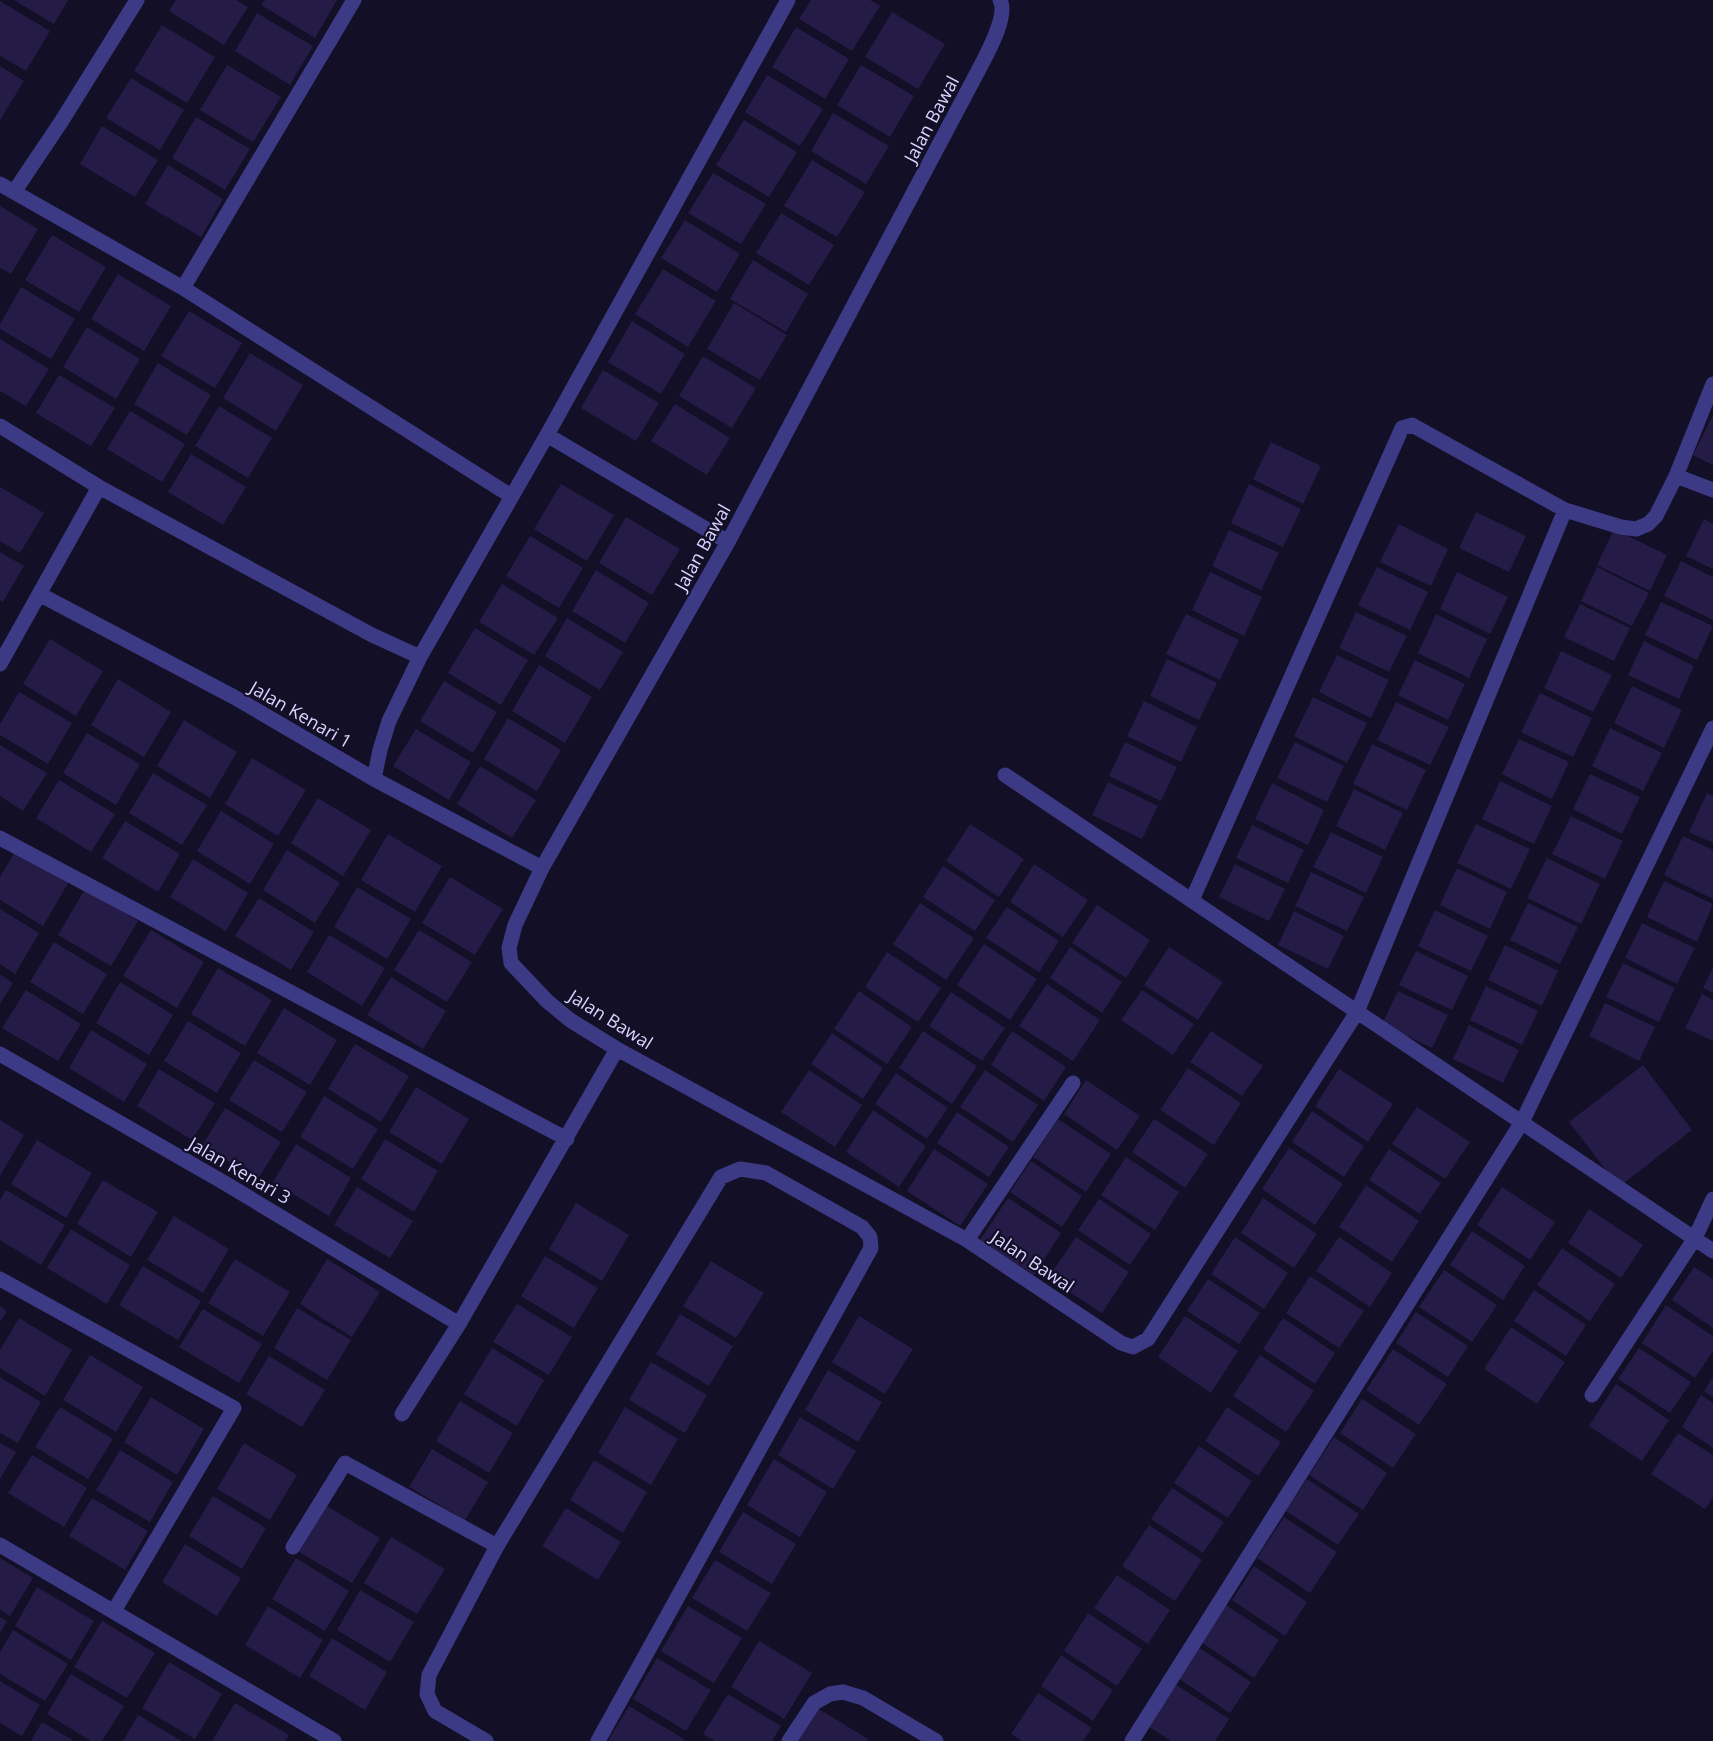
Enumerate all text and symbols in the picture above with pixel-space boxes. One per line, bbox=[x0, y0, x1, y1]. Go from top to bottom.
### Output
street label: Jalan Bawal bbox=[897, 71, 964, 168]
street label: Jalan Bawal bbox=[667, 500, 736, 596]
street label: Jalan Kenari 1 bbox=[244, 674, 356, 753]
street label: Jalan Bawal bbox=[563, 983, 658, 1054]
street label: Jalan Kenari 3 bbox=[183, 1130, 295, 1209]
street label: Jalan Bawal bbox=[985, 1223, 1079, 1298]

